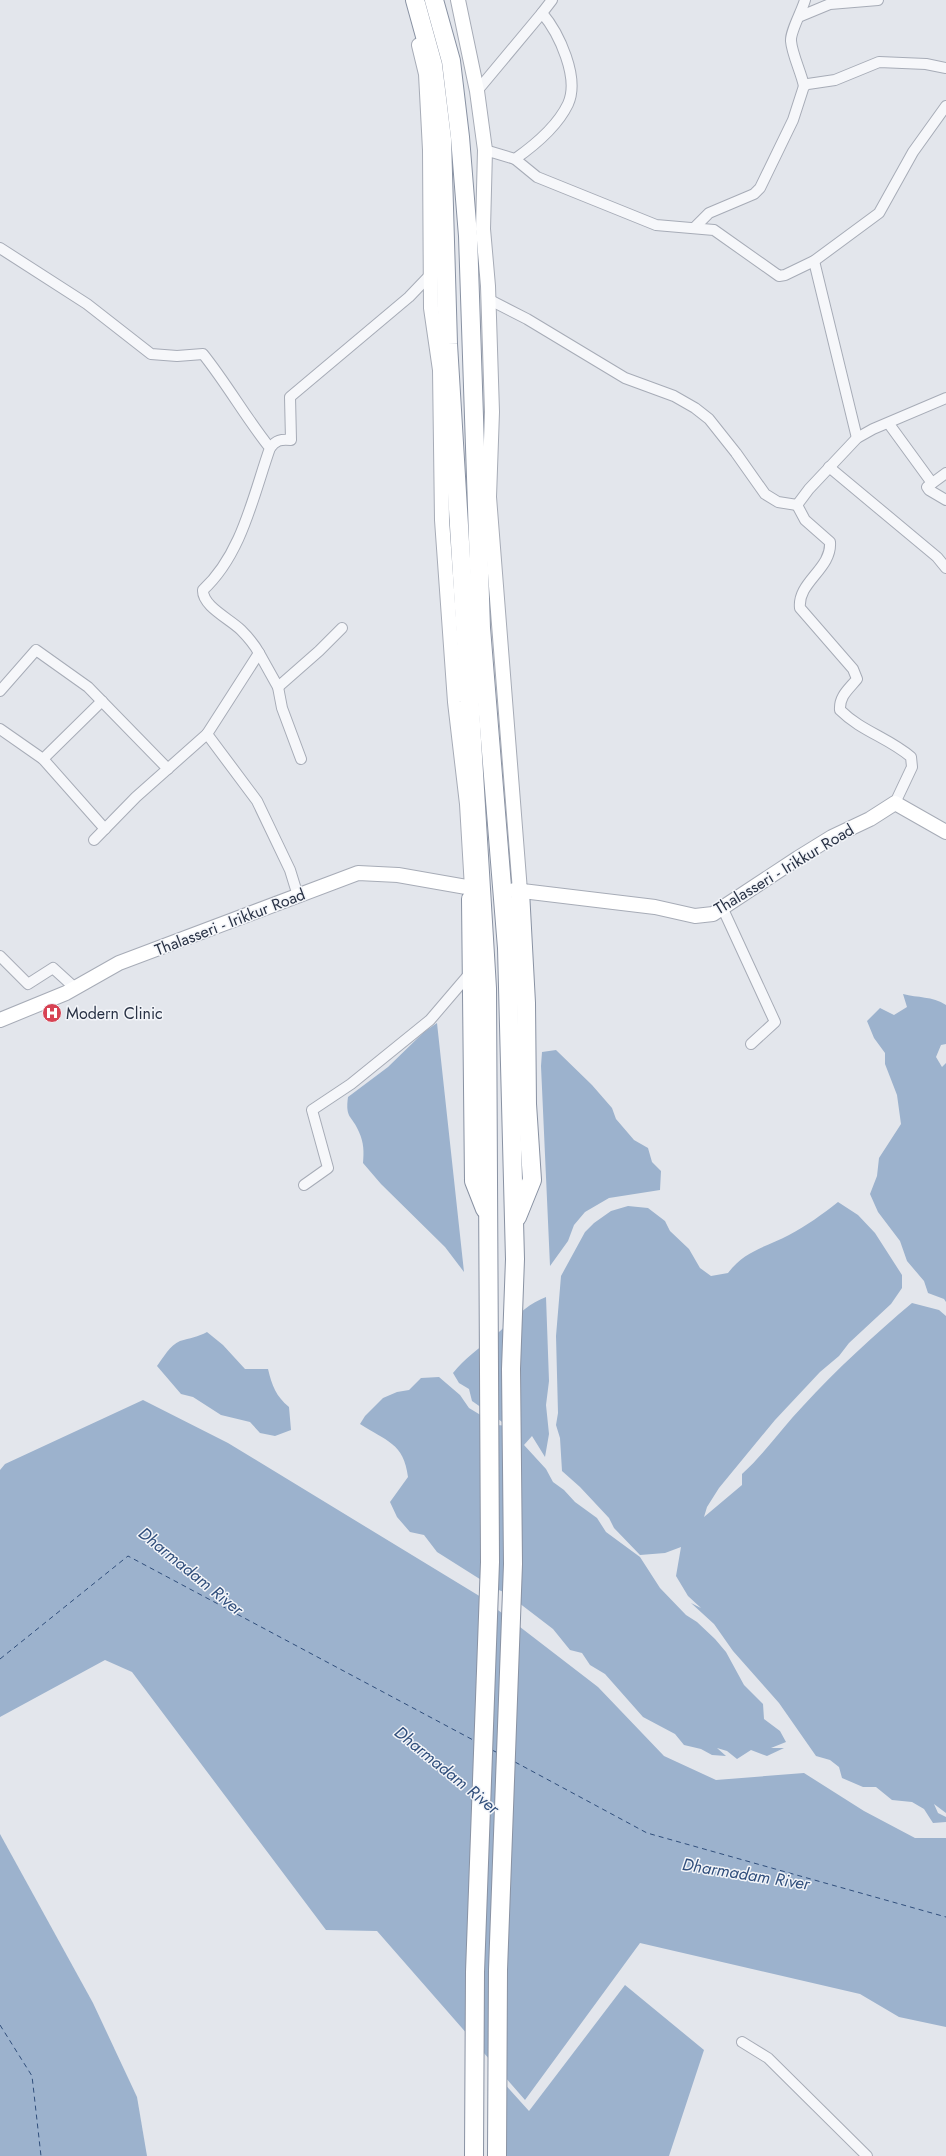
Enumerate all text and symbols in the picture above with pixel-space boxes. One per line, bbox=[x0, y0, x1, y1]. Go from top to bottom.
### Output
street label: Thalasseri - Irikkur Road bbox=[710, 818, 858, 920]
street label: Thalasseri - Irikkur Road bbox=[151, 883, 309, 961]
hospital icon: Modern Clinic bbox=[41, 1002, 63, 1024]
place label: Modern Clinic bbox=[66, 1002, 163, 1025]
water label: Dharmadam River bbox=[133, 1521, 250, 1622]
water label: Dharmadam River bbox=[389, 1720, 506, 1821]
water label: Dharmadam River bbox=[681, 1852, 813, 1896]

